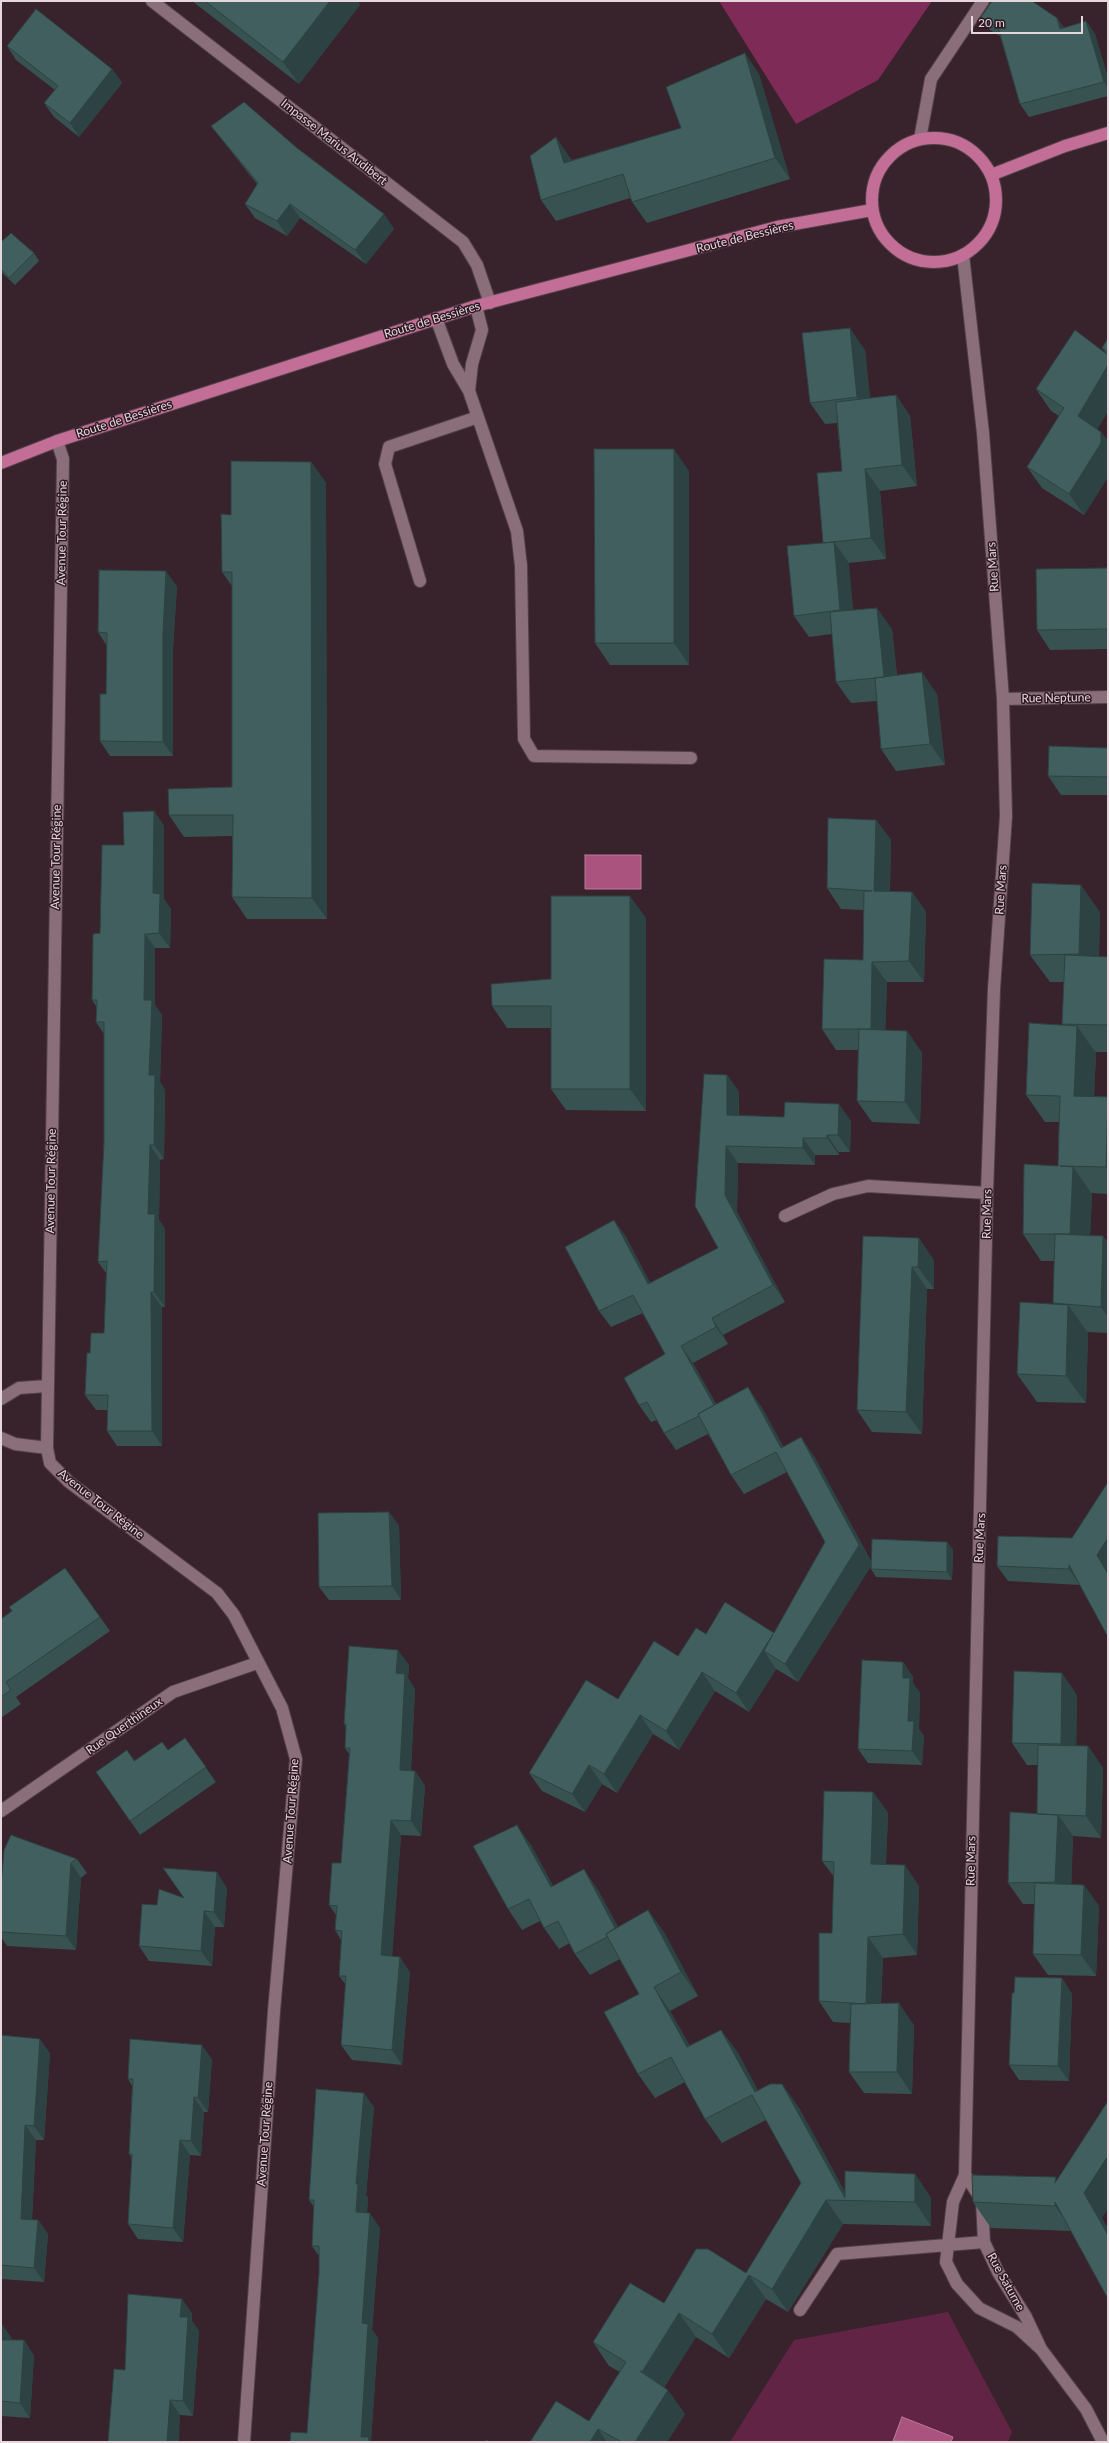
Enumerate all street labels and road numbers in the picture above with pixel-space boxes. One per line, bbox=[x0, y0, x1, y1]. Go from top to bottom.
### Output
street label: Impasse Marius Audibert bbox=[278, 96, 390, 188]
street label: Route de Bessières bbox=[695, 218, 795, 256]
street label: Route de Bessières bbox=[382, 299, 482, 341]
street label: Route de Bessières bbox=[74, 397, 174, 441]
street label: Avenue Tour Régine bbox=[54, 480, 70, 586]
street label: Rue Mars bbox=[984, 542, 1002, 592]
street label: Rue Neptune bbox=[1021, 690, 1091, 706]
street label: Avenue Tour Régine bbox=[48, 804, 64, 910]
street label: Rue Mars bbox=[992, 865, 1010, 915]
street label: Avenue Tour Régine bbox=[43, 1128, 59, 1234]
street label: Rue Mars bbox=[979, 1189, 995, 1239]
street label: Avenue Tour Régine bbox=[55, 1466, 147, 1542]
street label: Rue Mars bbox=[972, 1513, 988, 1563]
street label: Rue Querthineux bbox=[83, 1694, 165, 1758]
street label: Avenue Tour Régine bbox=[280, 1758, 302, 1864]
street label: Rue Mars bbox=[963, 1836, 979, 1886]
street label: Avenue Tour Régine bbox=[254, 2081, 276, 2187]
street label: Rue Saturne bbox=[984, 2250, 1028, 2314]

